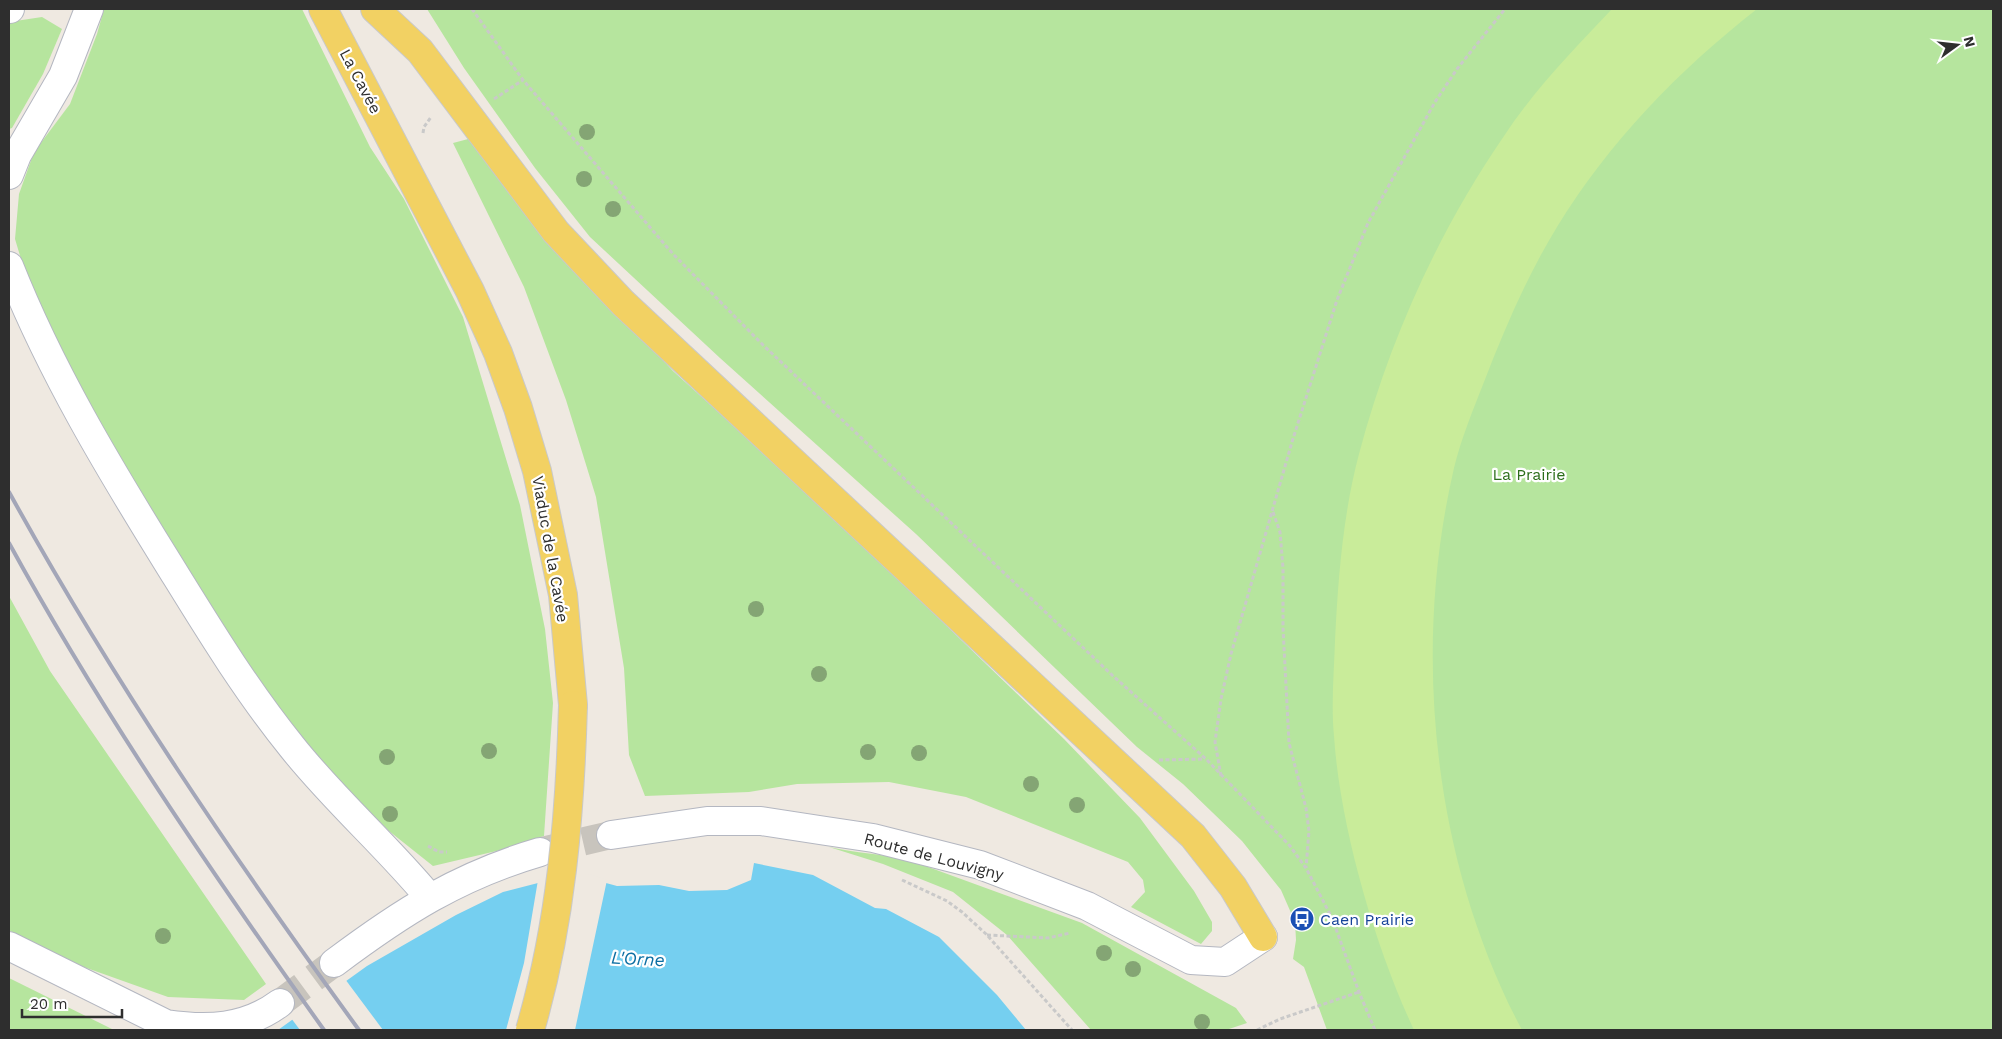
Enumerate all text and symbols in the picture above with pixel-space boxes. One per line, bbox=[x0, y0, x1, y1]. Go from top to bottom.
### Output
north arrow bbox=[1932, 20, 1982, 70]
text: N bbox=[1960, 35, 1979, 49]
street label: La Cavée bbox=[336, 46, 385, 117]
park label: La Prairie bbox=[1492, 465, 1566, 484]
street label: Viaduc de la Cavée bbox=[528, 474, 573, 624]
street label: Route de Louvigny bbox=[862, 829, 1006, 884]
bus stop icon: Caen Prairie bbox=[1289, 906, 1315, 932]
place label: Caen Prairie bbox=[1320, 910, 1414, 929]
water label: L'Orne bbox=[611, 947, 665, 970]
scale bar bbox=[22, 986, 122, 1018]
text: 20 m bbox=[30, 995, 68, 1013]

